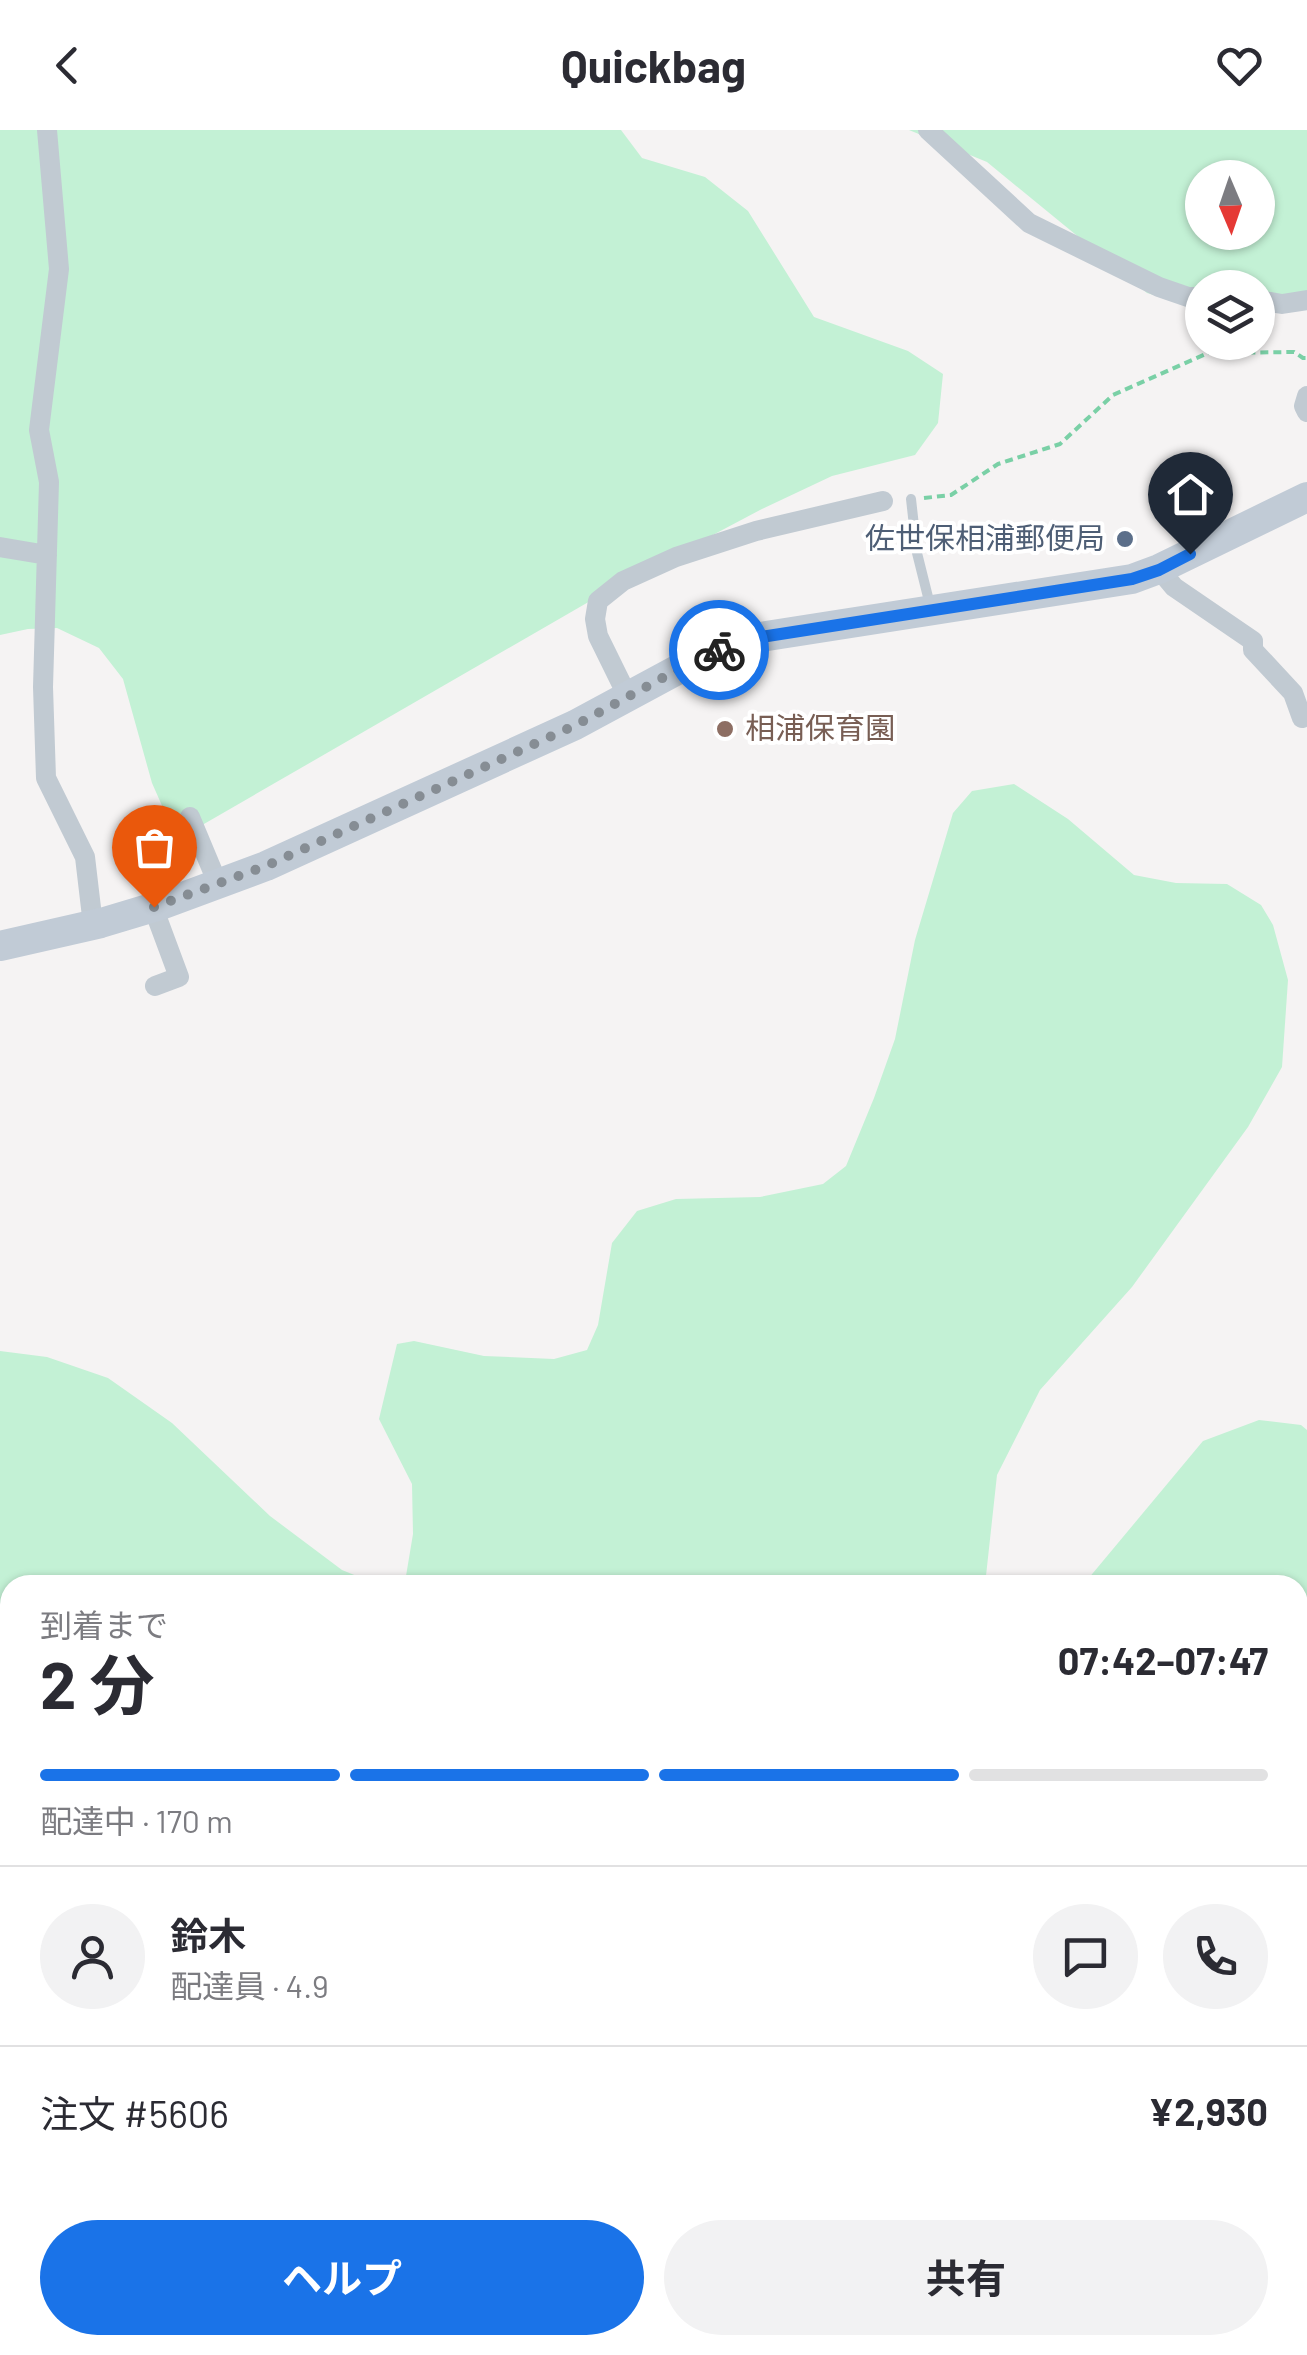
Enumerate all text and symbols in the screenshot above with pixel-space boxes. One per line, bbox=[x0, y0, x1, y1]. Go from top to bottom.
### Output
icon: back bbox=[40, 38, 95, 93]
text: Quickbag bbox=[561, 38, 746, 92]
icon: heart bbox=[1212, 38, 1267, 93]
north arrow bbox=[1185, 160, 1275, 250]
map controls bbox=[1185, 160, 1275, 360]
button: layers bbox=[1185, 270, 1275, 360]
pin bbox=[1148, 452, 1233, 555]
icon: home bbox=[1163, 467, 1218, 522]
place label: 佐世保相浦郵便局 bbox=[865, 519, 1105, 555]
marker: 佐世保相浦郵便局 bbox=[1114, 528, 1136, 550]
courier bbox=[669, 600, 769, 700]
icon: bike bbox=[692, 623, 747, 678]
place label: 相浦保育園 bbox=[745, 709, 895, 745]
marker: 相浦保育園 bbox=[714, 718, 736, 740]
pin bbox=[112, 805, 197, 908]
icon: bag bbox=[127, 820, 182, 875]
text: 到着まで bbox=[40, 1605, 168, 1643]
text: 07:42–07:47 bbox=[1058, 1637, 1268, 1683]
text: 2 分 bbox=[40, 1644, 154, 1722]
text: 配達中 · 170 m bbox=[40, 1801, 233, 1839]
button: person bbox=[40, 1904, 145, 2009]
button: chat bbox=[1033, 1904, 1138, 2009]
button: phone bbox=[1163, 1904, 1268, 2009]
text: 鈴木 bbox=[170, 1912, 246, 1958]
text: 配達員 · 4.9 bbox=[170, 1966, 329, 2004]
text: ¥2,930 bbox=[1148, 2088, 1268, 2134]
text: 注文 #5606 bbox=[40, 2090, 229, 2136]
button: ヘルプ bbox=[40, 2220, 644, 2335]
button: 共有 bbox=[664, 2220, 1268, 2335]

